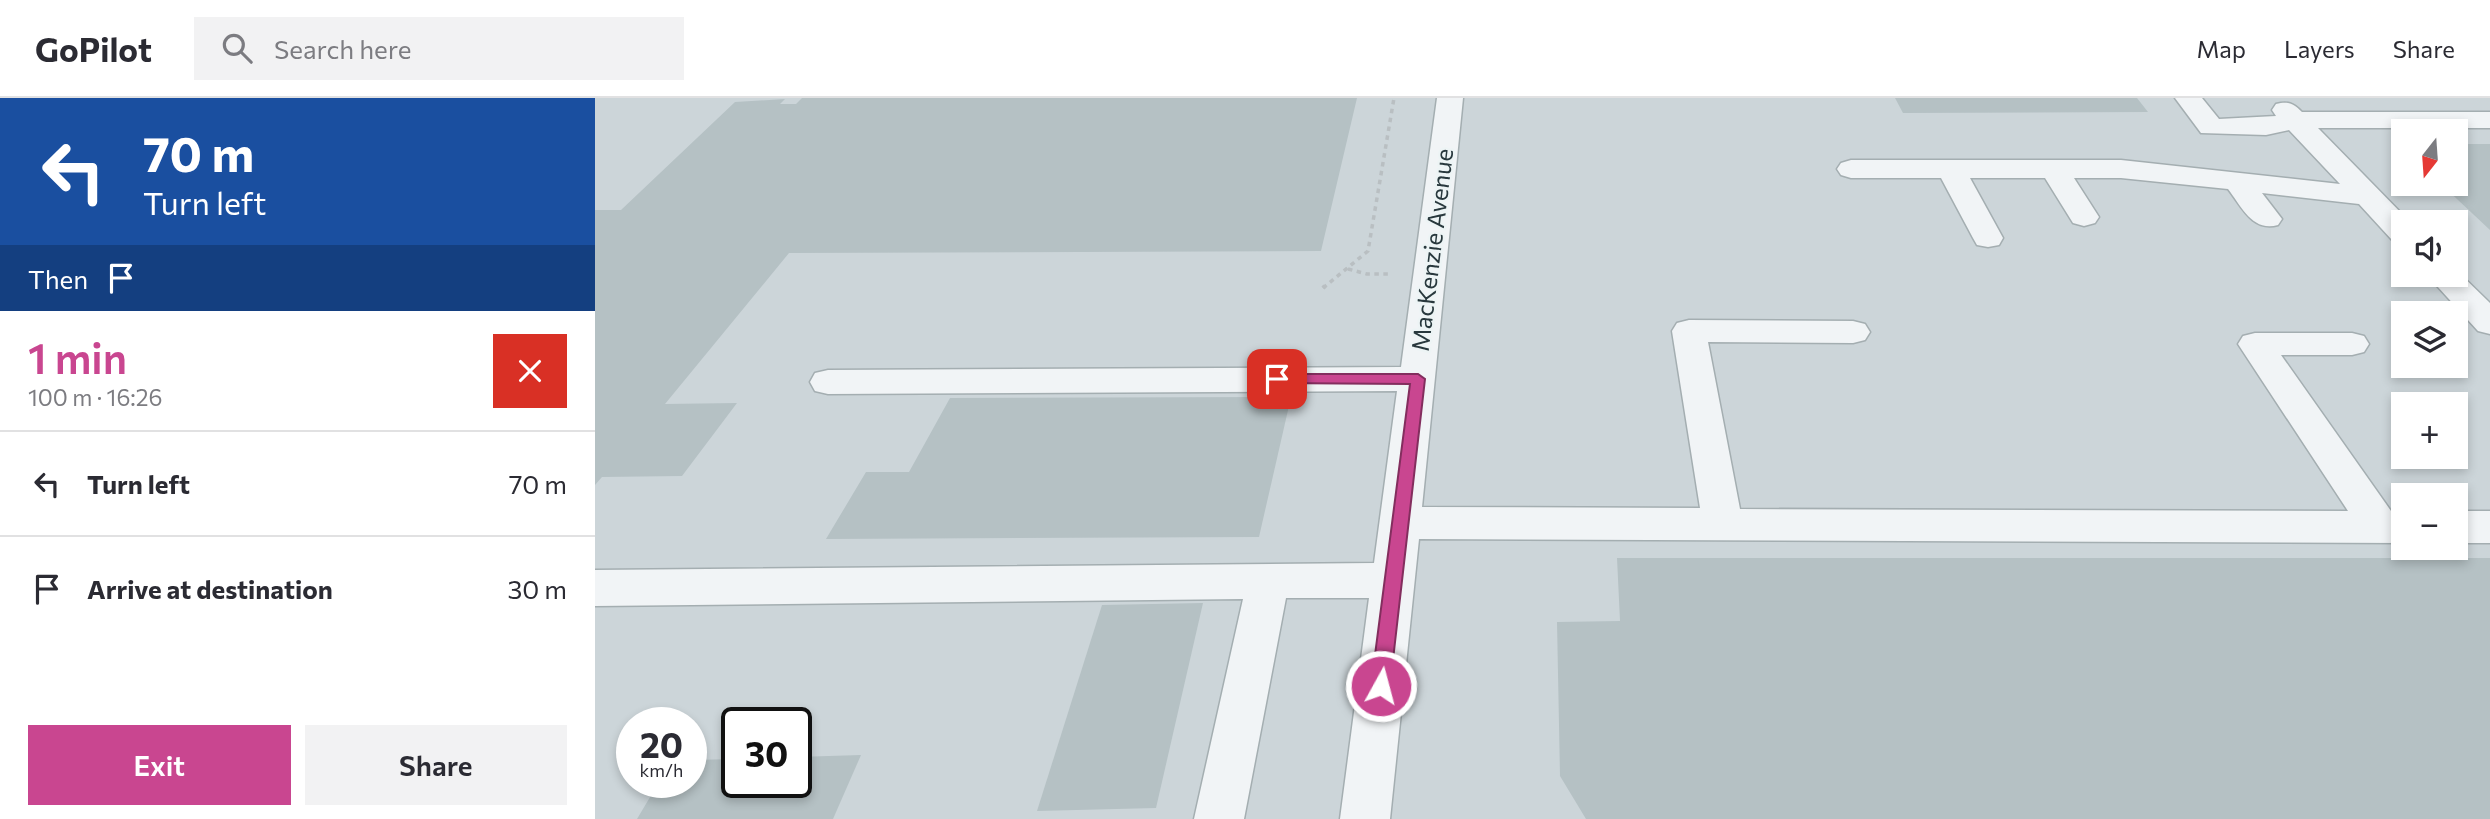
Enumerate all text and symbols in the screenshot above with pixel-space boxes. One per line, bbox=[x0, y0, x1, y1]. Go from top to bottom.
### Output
search box bbox=[194, 17, 684, 80]
text: GoPilot bbox=[35, 28, 152, 69]
icon: search bbox=[218, 29, 256, 67]
text: Search here bbox=[274, 33, 411, 64]
text: Map bbox=[2197, 34, 2246, 63]
text: Layers bbox=[2284, 34, 2355, 63]
text: Share bbox=[2393, 34, 2455, 63]
north arrow bbox=[2391, 119, 2467, 196]
map controls bbox=[2391, 119, 2468, 560]
text: 70 m bbox=[143, 122, 254, 182]
icon: left bbox=[28, 126, 119, 217]
street label: MacKenzie Avenue bbox=[1405, 147, 1458, 353]
text: Turn left bbox=[143, 182, 267, 222]
button: sound bbox=[2391, 210, 2468, 287]
icon: arrive bbox=[102, 259, 140, 297]
text: Then bbox=[28, 263, 88, 294]
button: layers bbox=[2391, 301, 2468, 378]
text: 1 min bbox=[28, 331, 127, 383]
button: close bbox=[493, 334, 567, 408]
pin bbox=[1247, 349, 1307, 409]
icon: arrive bbox=[1258, 360, 1296, 398]
text: 100 m · 16:26 bbox=[28, 383, 162, 411]
button: + bbox=[2391, 392, 2468, 469]
icon: left bbox=[28, 465, 66, 503]
text: Turn left bbox=[87, 468, 190, 499]
text: 70 m bbox=[509, 468, 567, 499]
button: − bbox=[2391, 483, 2468, 560]
icon: arrive bbox=[28, 570, 66, 608]
text: Arrive at destination bbox=[87, 573, 333, 604]
text: 30 m bbox=[508, 573, 567, 604]
position arrow bbox=[1344, 649, 1418, 723]
speed limit sign: 30 bbox=[721, 707, 812, 798]
text: 20 bbox=[640, 722, 683, 765]
button: Exit bbox=[28, 725, 291, 805]
button: Share bbox=[305, 725, 567, 805]
text: km/h bbox=[640, 759, 683, 781]

